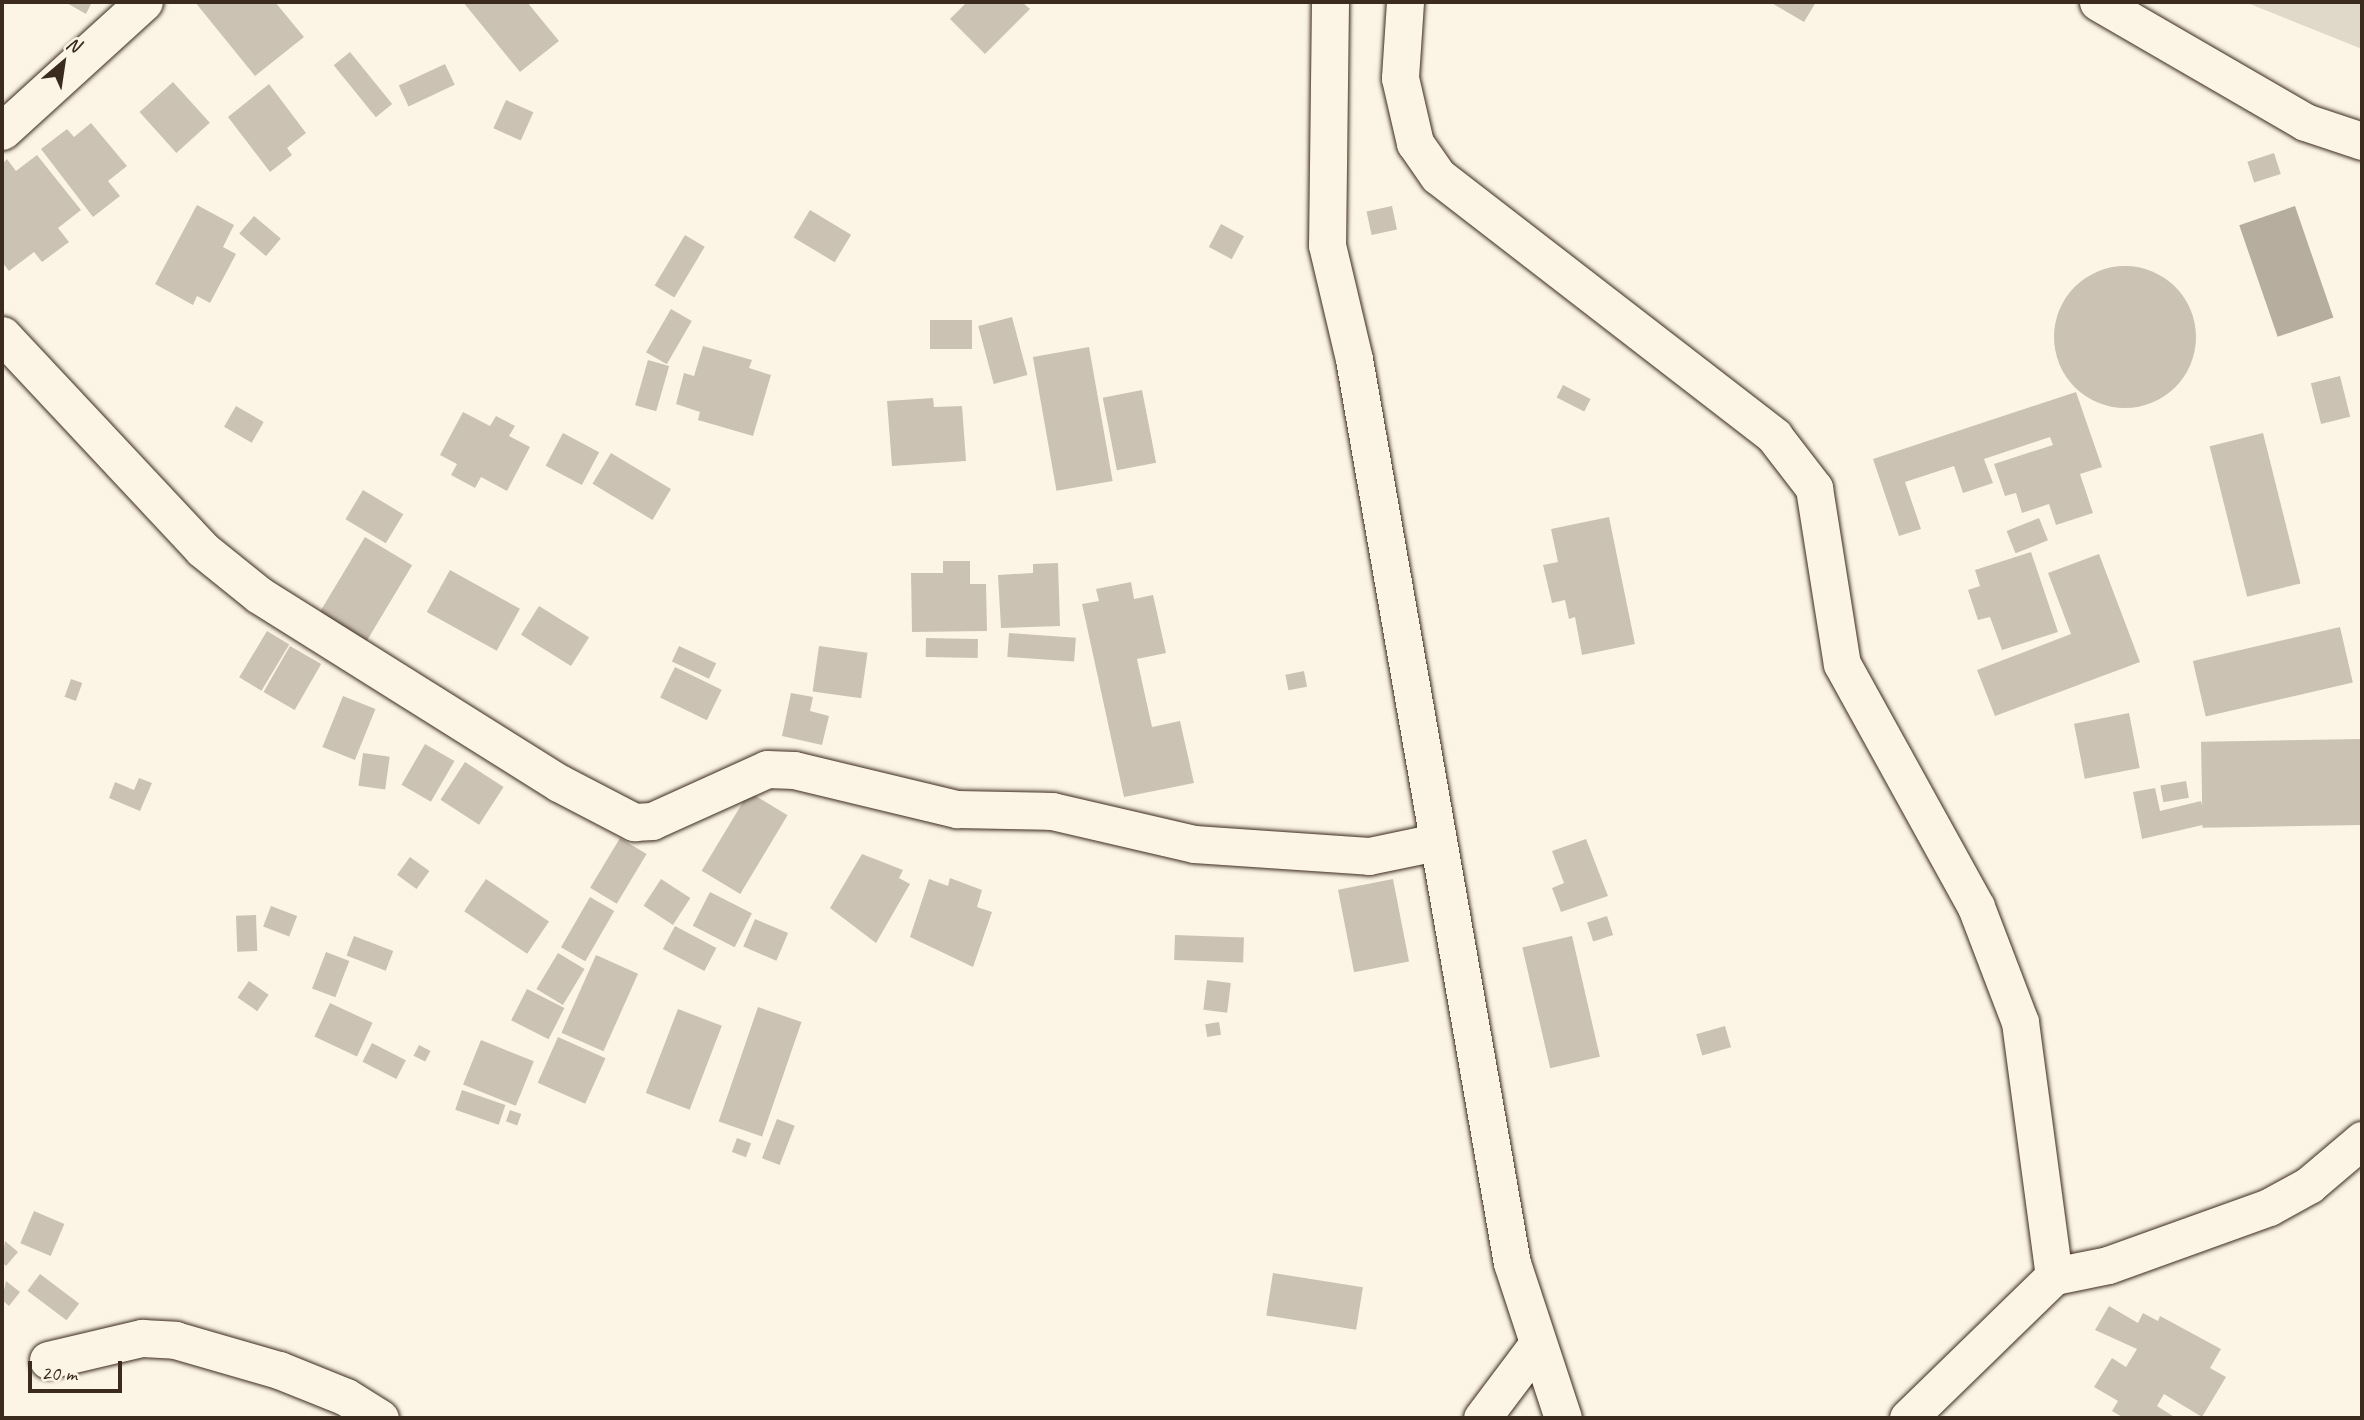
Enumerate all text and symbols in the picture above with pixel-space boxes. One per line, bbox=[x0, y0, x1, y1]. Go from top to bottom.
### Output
north arrow bbox=[28, 28, 98, 98]
text: N bbox=[62, 31, 84, 58]
scale bar bbox=[32, 1346, 126, 1390]
text: 20 m bbox=[41, 1360, 77, 1386]

